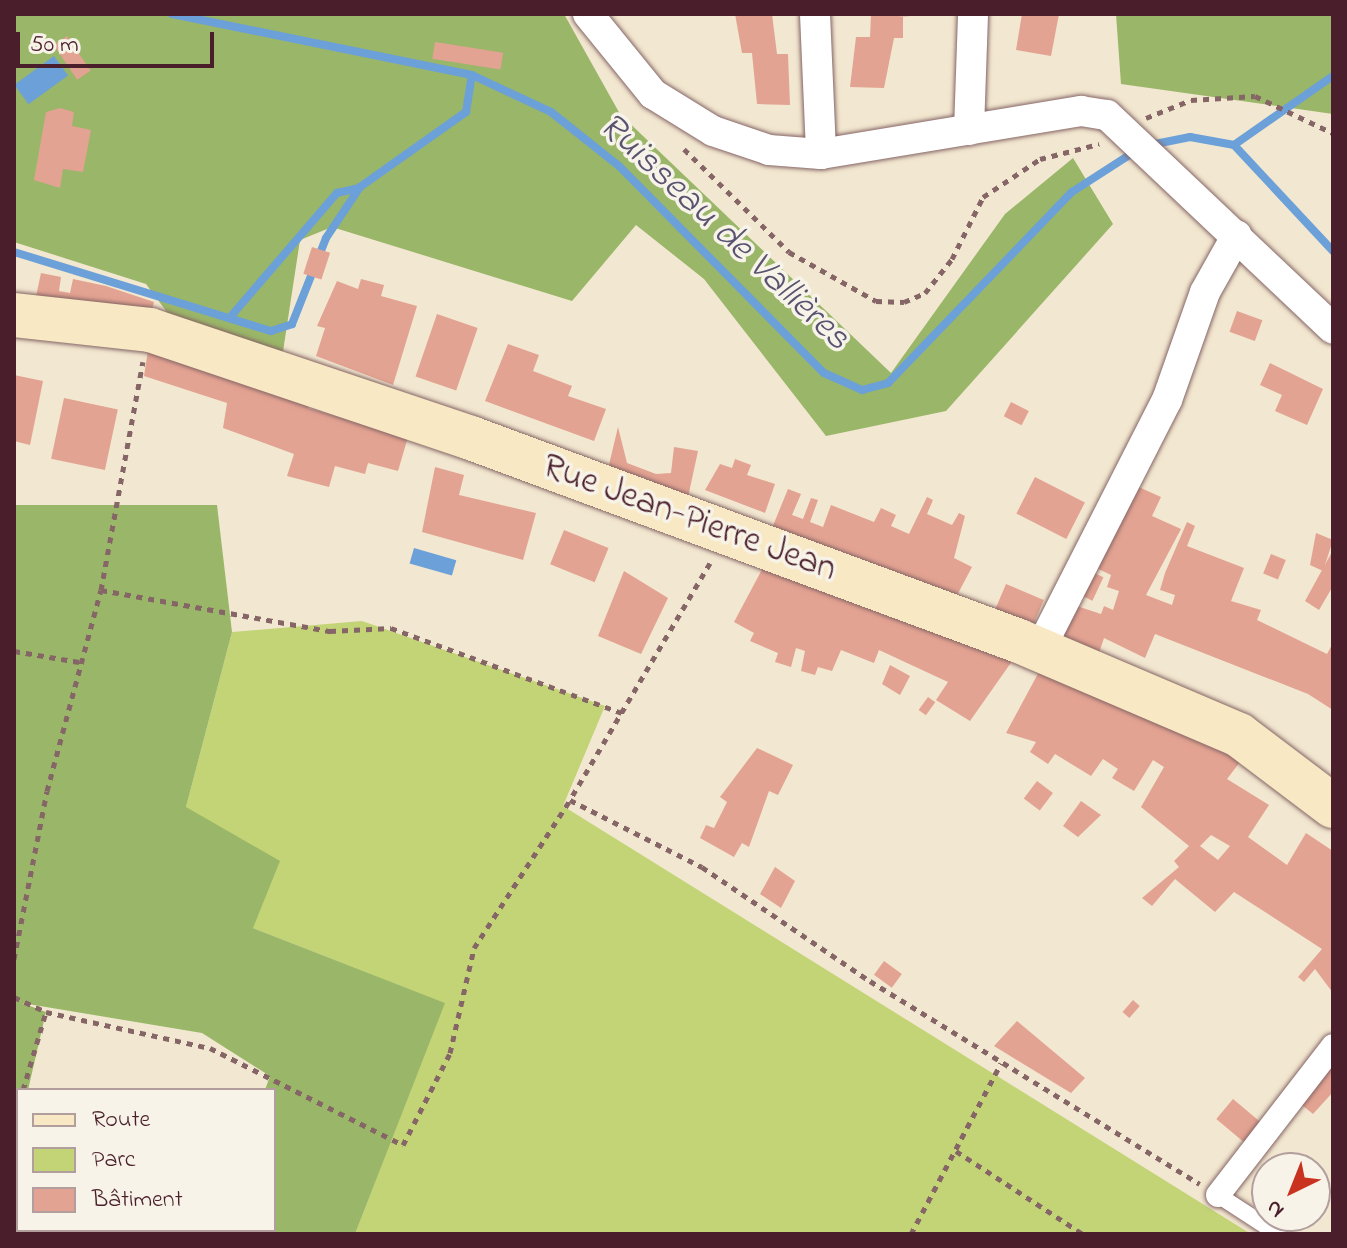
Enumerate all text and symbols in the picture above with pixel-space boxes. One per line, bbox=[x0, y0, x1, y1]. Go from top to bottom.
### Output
scale bar bbox=[20, 16, 218, 66]
text: 50 m bbox=[30, 28, 79, 63]
water label: Ruisseau de Vallières bbox=[588, 105, 858, 361]
street label: Rue Jean-Pierre Jean bbox=[536, 446, 842, 592]
legend bbox=[16, 1088, 276, 1232]
text: Route bbox=[92, 1103, 150, 1138]
text: Parc bbox=[92, 1143, 136, 1178]
north arrow bbox=[1251, 1152, 1331, 1232]
text: Bâtiment bbox=[92, 1183, 183, 1218]
text: N bbox=[1260, 1191, 1292, 1225]

